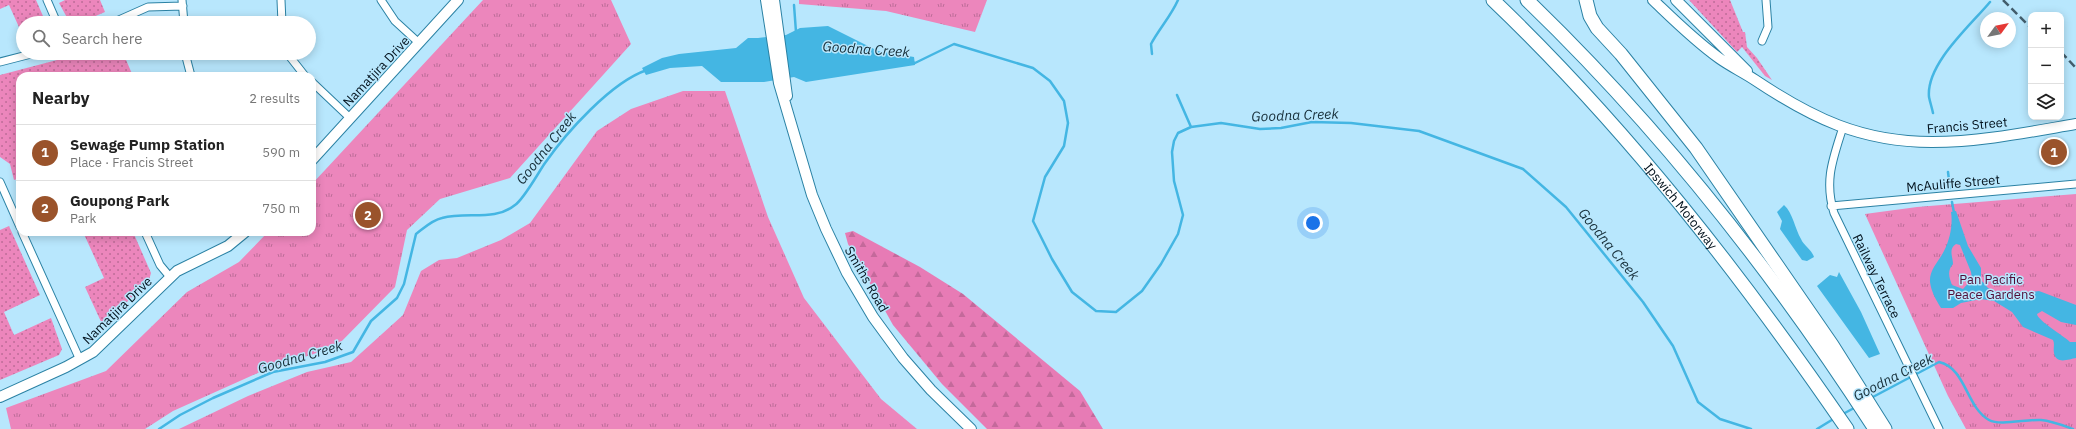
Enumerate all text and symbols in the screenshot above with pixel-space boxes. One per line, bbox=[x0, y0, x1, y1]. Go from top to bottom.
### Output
north arrow bbox=[1980, 12, 2016, 48]
map controls bbox=[2028, 12, 2064, 120]
button: + bbox=[2028, 12, 2064, 48]
search box bbox=[16, 16, 316, 60]
icon: search bbox=[30, 27, 52, 49]
text: Search here bbox=[62, 29, 142, 48]
street label: Namatjira Drive bbox=[339, 32, 413, 110]
water label: Goodna Creek bbox=[822, 37, 911, 61]
button: − bbox=[2028, 48, 2064, 84]
button: layers bbox=[2028, 84, 2064, 120]
text: Nearby bbox=[32, 87, 90, 109]
text: 2 results bbox=[249, 90, 300, 107]
water label: Goodna Creek bbox=[1251, 104, 1340, 126]
water label: Goodna Creek bbox=[512, 108, 580, 188]
street label: Francis Street bbox=[1926, 114, 2008, 137]
text: Sewage Pump Station bbox=[70, 135, 225, 154]
pin: 1 bbox=[2041, 137, 2067, 167]
text: 1 bbox=[41, 144, 49, 161]
text: 590 m bbox=[262, 144, 300, 161]
text: Place · Francis Street bbox=[70, 154, 193, 171]
street label: Ipswich Motorway bbox=[1640, 159, 1721, 253]
street label: McAuliffe Street bbox=[1906, 171, 2001, 196]
text: Goupong Park bbox=[70, 191, 169, 210]
text: 2 bbox=[41, 200, 49, 217]
text: 750 m bbox=[262, 200, 300, 217]
pin: 2 bbox=[355, 200, 381, 230]
water label: Goodna Creek bbox=[1575, 204, 1644, 284]
text: Park bbox=[70, 210, 96, 227]
your location bbox=[1303, 213, 1323, 233]
street label: Railway Terrace bbox=[1849, 231, 1904, 321]
street label: Smiths Road bbox=[841, 243, 892, 315]
park label: Pan Pacific Peace Gardens bbox=[1947, 271, 2035, 303]
street label: Namatjira Drive bbox=[79, 273, 156, 348]
water label: Goodna Creek bbox=[256, 336, 345, 378]
water label: Goodna Creek bbox=[1850, 349, 1937, 405]

